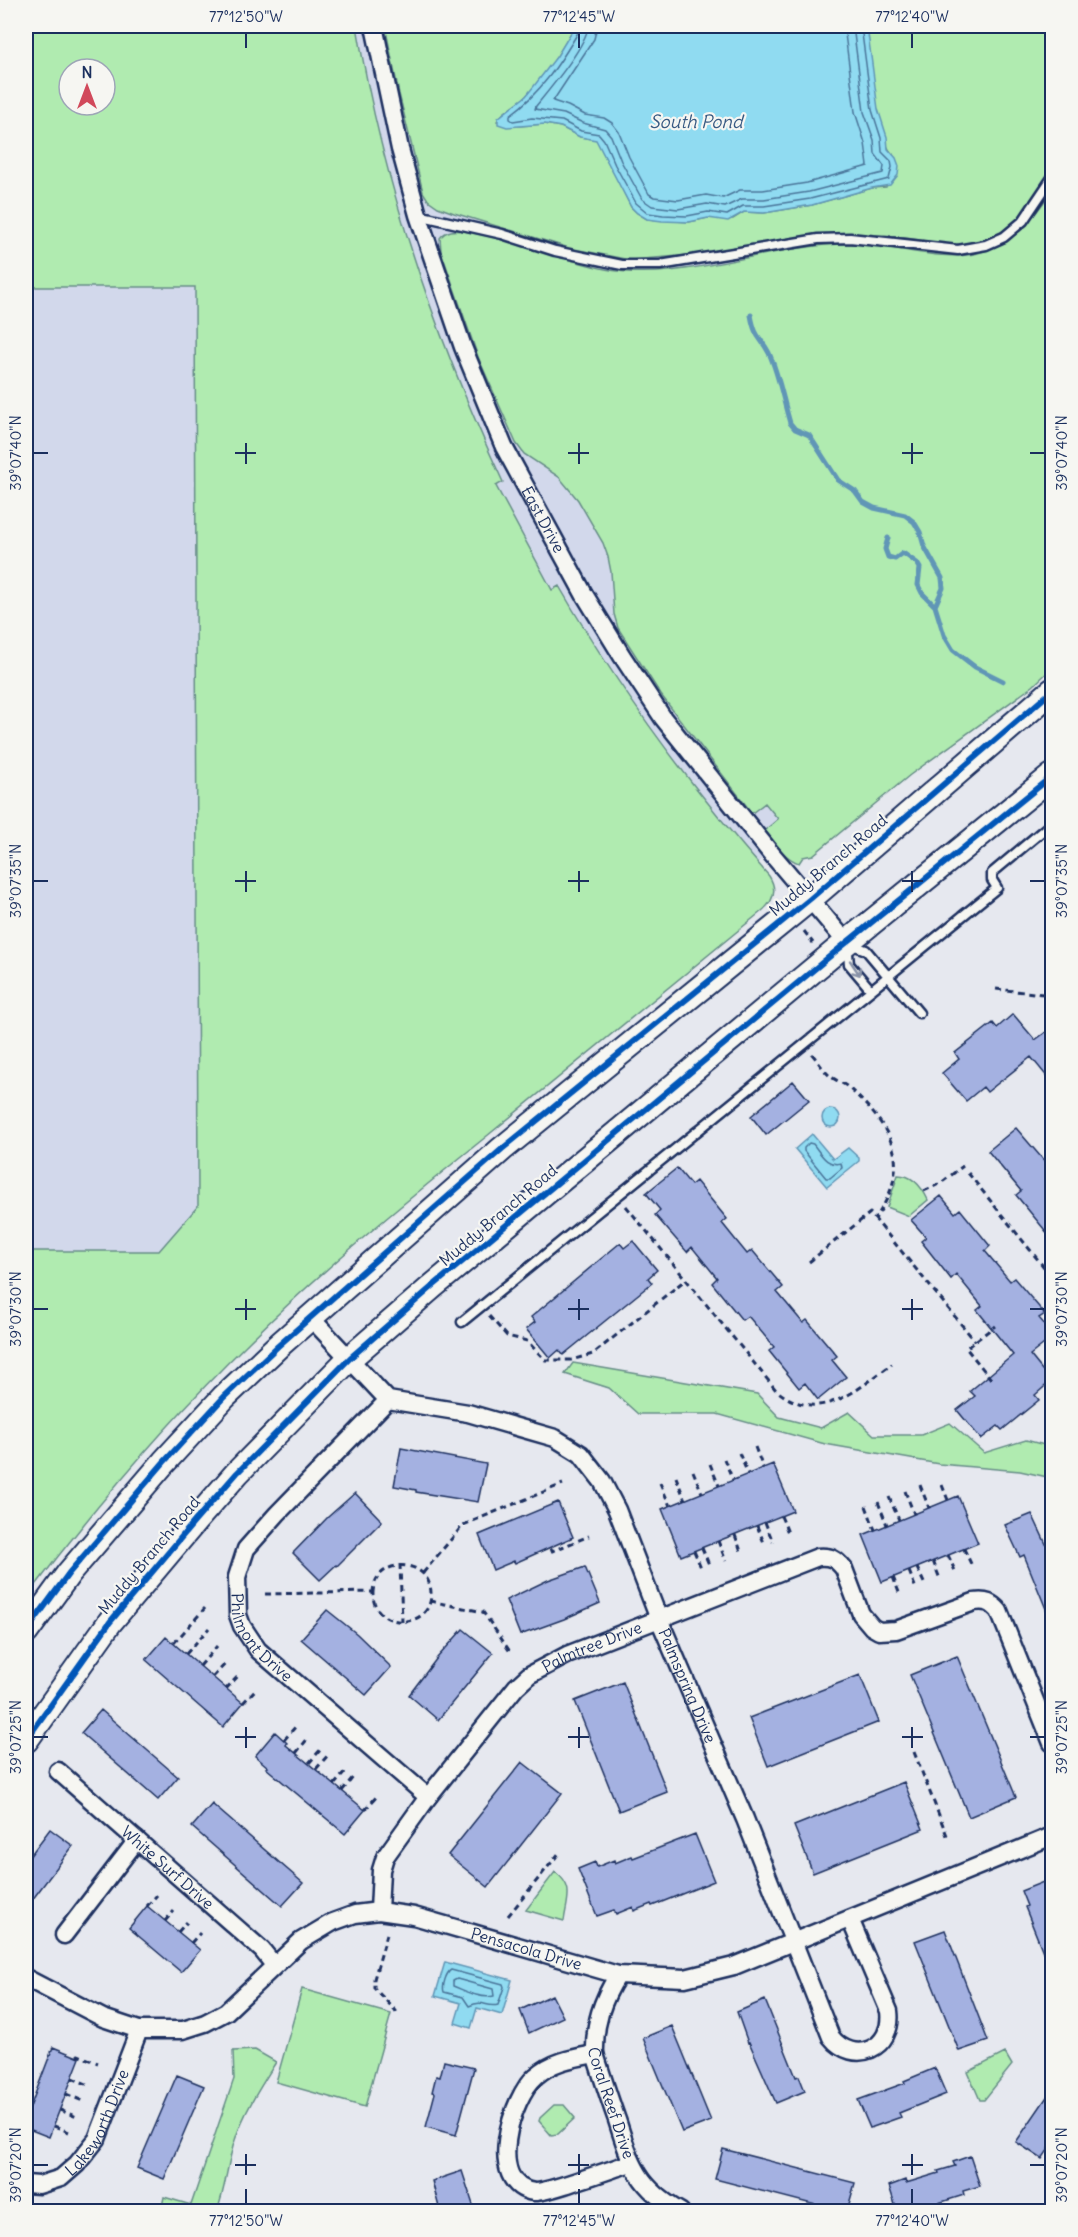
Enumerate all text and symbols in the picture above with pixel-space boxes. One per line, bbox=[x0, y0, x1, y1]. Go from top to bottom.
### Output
text: 77°12'50"W bbox=[209, 7, 283, 26]
text: 77°12'45"W bbox=[543, 7, 616, 26]
text: 77°12'40"W bbox=[875, 7, 949, 26]
north arrow bbox=[57, 57, 117, 117]
text: N bbox=[81, 62, 93, 82]
water label: South Pond bbox=[650, 110, 745, 133]
text: 39°07'40"N bbox=[6, 415, 25, 491]
text: 39°07'40"N bbox=[1052, 415, 1071, 491]
street label: East Drive bbox=[517, 483, 570, 556]
street label: Muddy Branch Road bbox=[765, 810, 891, 920]
text: 39°07'35"N bbox=[6, 844, 25, 918]
text: 39°07'35"N bbox=[1052, 844, 1071, 918]
one-way arrow bbox=[848, 960, 861, 977]
street label: Muddy Branch Road bbox=[435, 1160, 561, 1270]
text: 39°07'30"N bbox=[6, 1271, 25, 1347]
text: 39°07'30"N bbox=[1052, 1271, 1071, 1347]
street label: Muddy Branch Road bbox=[94, 1492, 204, 1618]
street label: Philmont Drive bbox=[227, 1593, 297, 1686]
street label: Palmtree Drive bbox=[538, 1617, 644, 1676]
street label: Palmspring Drive bbox=[654, 1625, 721, 1746]
text: 39°07'25"N bbox=[6, 1700, 25, 1774]
text: 39°07'25"N bbox=[1052, 1700, 1071, 1774]
street label: White Surf Drive bbox=[117, 1821, 218, 1913]
street label: Pensacola Drive bbox=[469, 1923, 584, 1974]
street label: Coral Reef Drive bbox=[585, 2047, 639, 2162]
street label: Lakeworth Drive bbox=[61, 2066, 133, 2180]
text: 39°07'20"N bbox=[6, 2127, 25, 2203]
text: 39°07'20"N bbox=[1052, 2127, 1071, 2203]
text: 77°12'50"W bbox=[209, 2211, 283, 2230]
text: 77°12'45"W bbox=[543, 2211, 616, 2230]
text: 77°12'40"W bbox=[875, 2211, 949, 2230]

